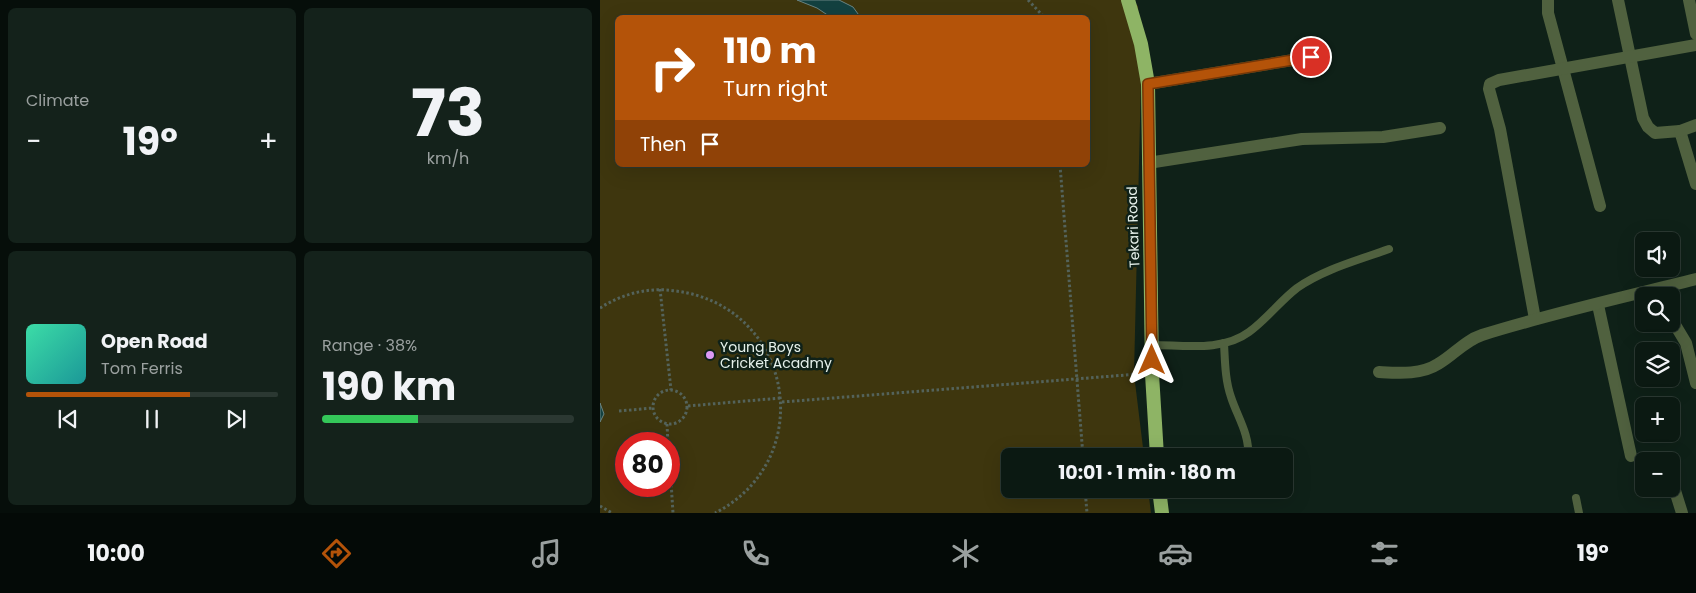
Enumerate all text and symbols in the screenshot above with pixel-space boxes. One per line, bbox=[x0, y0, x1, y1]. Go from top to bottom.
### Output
text: 110 m bbox=[723, 26, 817, 75]
icon: right bbox=[640, 35, 705, 100]
pin bbox=[1290, 36, 1332, 78]
icon: arrive bbox=[1297, 43, 1325, 71]
text: 73 bbox=[411, 68, 485, 159]
text: Turn right bbox=[723, 73, 828, 104]
text: Climate bbox=[26, 89, 89, 112]
text: 19° bbox=[123, 115, 178, 168]
text: − bbox=[26, 122, 41, 161]
text: + bbox=[259, 122, 278, 161]
icon: arrive bbox=[696, 130, 724, 158]
text: Then bbox=[640, 131, 686, 158]
text: km/h bbox=[427, 147, 469, 170]
street label: Tekari Road bbox=[1122, 186, 1144, 268]
map controls bbox=[1635, 232, 1680, 497]
button: sound bbox=[1635, 232, 1680, 277]
button: search bbox=[1635, 287, 1680, 332]
text: Open Road bbox=[101, 328, 208, 355]
position arrow bbox=[1125, 333, 1177, 385]
text: Range · 38% bbox=[322, 334, 417, 357]
place label: Young Boys Cricket Acadmy bbox=[720, 337, 832, 373]
button: layers bbox=[1635, 342, 1680, 387]
marker: Young Boys Cricket Acadmy bbox=[704, 349, 716, 361]
text: Tom Ferris bbox=[101, 357, 183, 380]
text: 190 km bbox=[322, 360, 456, 413]
button: + bbox=[1635, 397, 1680, 442]
icon: previous bbox=[54, 405, 82, 433]
icon: pause bbox=[138, 405, 166, 433]
icon: next bbox=[222, 405, 250, 433]
speed limit sign: 80 bbox=[615, 432, 680, 497]
button: − bbox=[1635, 452, 1680, 497]
text: 10:01 · 1 min · 180 m bbox=[1058, 459, 1236, 486]
icon: directions bbox=[319, 536, 354, 571]
icon: music bbox=[529, 536, 564, 571]
icon: phone bbox=[738, 536, 773, 571]
icon: climate bbox=[948, 536, 983, 571]
icon: car bbox=[1158, 536, 1193, 571]
icon: filters bbox=[1367, 536, 1402, 571]
text: 10:00 bbox=[87, 538, 145, 569]
text: 19° bbox=[1577, 538, 1609, 569]

